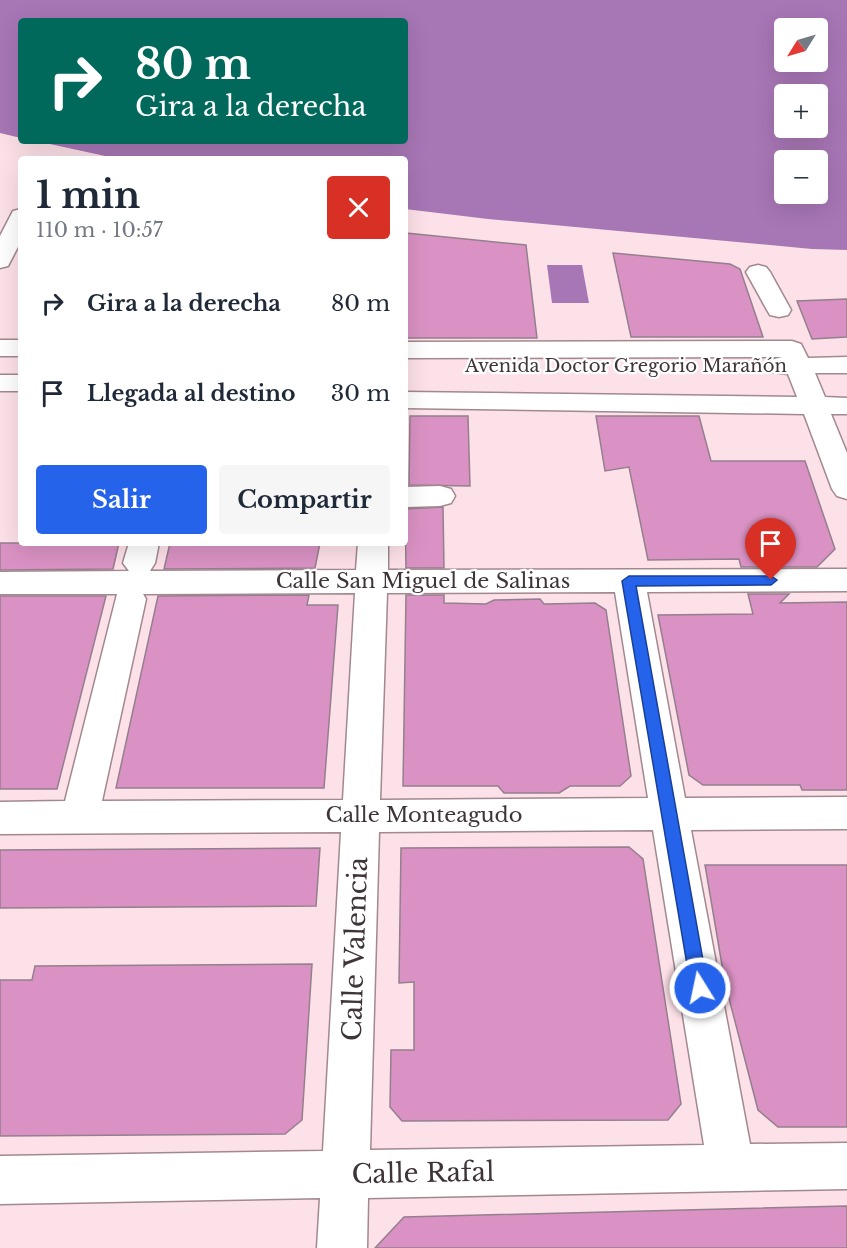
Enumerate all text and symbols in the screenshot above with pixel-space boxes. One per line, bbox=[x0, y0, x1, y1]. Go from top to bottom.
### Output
north arrow bbox=[774, 18, 828, 72]
map controls bbox=[774, 18, 828, 204]
text: 80 m bbox=[135, 38, 251, 90]
icon: right bbox=[36, 42, 114, 120]
button: + bbox=[774, 84, 828, 138]
text: Gira a la derecha bbox=[135, 90, 366, 123]
button: − bbox=[774, 150, 828, 204]
text: 1 min bbox=[36, 173, 140, 218]
button: close bbox=[327, 176, 390, 239]
text: 110 m · 10:57 bbox=[36, 218, 163, 242]
icon: right bbox=[36, 287, 69, 320]
text: Gira a la derecha bbox=[87, 290, 281, 317]
text: 80 m bbox=[331, 290, 390, 317]
street label: Avenida Doctor Gregorio Marañón bbox=[464, 355, 787, 377]
icon: arrive bbox=[36, 377, 69, 410]
text: Llegada al destino bbox=[87, 380, 296, 407]
text: 30 m bbox=[331, 380, 390, 407]
button: Salir bbox=[36, 465, 207, 534]
button: Compartir bbox=[219, 465, 390, 534]
pin bbox=[745, 518, 796, 580]
icon: arrive bbox=[754, 527, 787, 560]
street label: Calle San Miguel de Salinas bbox=[276, 568, 570, 594]
street label: Calle Monteagudo bbox=[326, 802, 522, 828]
street label: Calle Valencia bbox=[336, 856, 374, 1042]
position arrow bbox=[668, 956, 732, 1020]
street label: Calle Rafal bbox=[351, 1156, 495, 1190]

